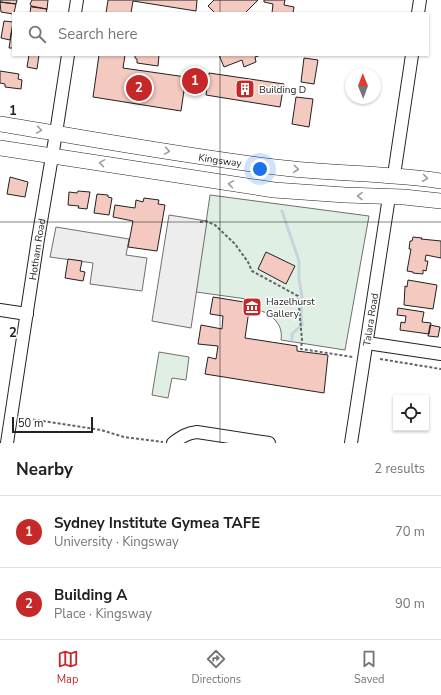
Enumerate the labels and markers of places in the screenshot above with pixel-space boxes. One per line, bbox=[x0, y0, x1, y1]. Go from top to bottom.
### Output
pin: 1 bbox=[182, 66, 208, 96]
pin: 2 bbox=[126, 73, 152, 103]
building icon: Building D bbox=[234, 78, 256, 100]
place label: Building D bbox=[259, 83, 306, 97]
place label: Hazelhurst Gallery bbox=[266, 295, 315, 321]
museum icon: Hazelhurst Gallery bbox=[241, 296, 263, 318]

